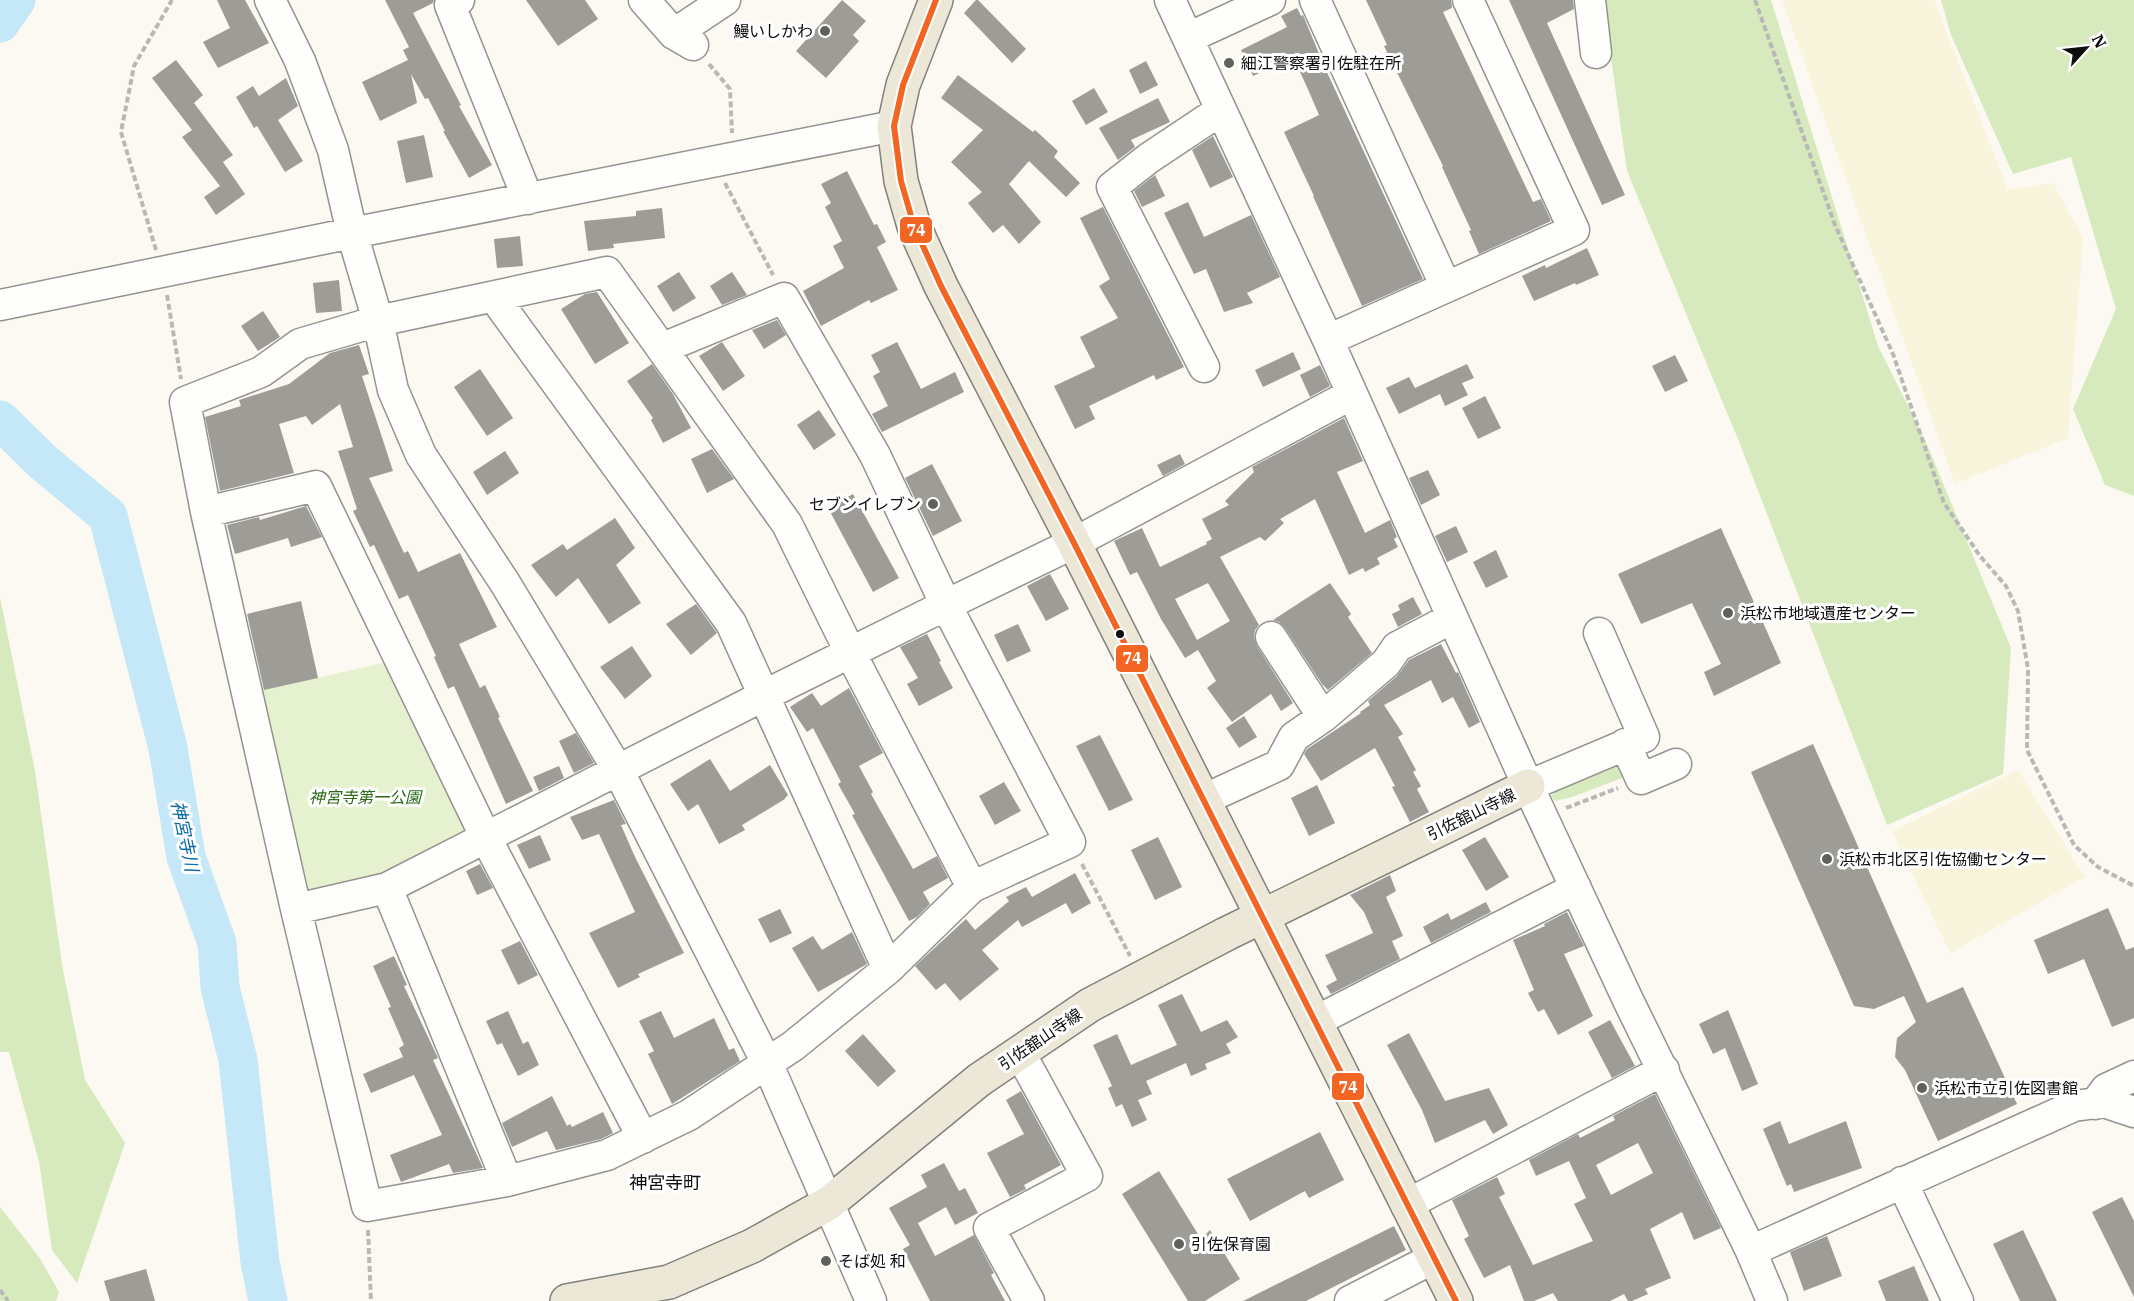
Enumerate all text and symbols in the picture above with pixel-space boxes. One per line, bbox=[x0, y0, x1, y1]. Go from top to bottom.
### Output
north arrow bbox=[2056, 18, 2116, 78]
place label: 鰻いしかわ bbox=[733, 21, 813, 41]
marker: 鰻いしかわ bbox=[818, 24, 832, 38]
text: N bbox=[2088, 31, 2111, 51]
place label: 細江警察署引佐駐在所 bbox=[1241, 53, 1401, 73]
marker: 細江警察署引佐駐在所 bbox=[1222, 56, 1236, 70]
line badge: 74 bbox=[899, 216, 933, 244]
text: 74 bbox=[906, 220, 926, 240]
place label: セブンイレブン bbox=[809, 494, 921, 514]
marker: セブンイレブン bbox=[926, 497, 940, 511]
place label: 浜松市地域遺産センター bbox=[1740, 603, 1916, 623]
marker: 浜松市地域遺産センター bbox=[1721, 606, 1735, 620]
unlabelled marker bbox=[1114, 628, 1126, 640]
line badge: 74 bbox=[1115, 644, 1149, 673]
text: 74 bbox=[1122, 648, 1142, 668]
street label: 引佐舘山寺線 bbox=[1423, 784, 1519, 844]
park label: 神宮寺第一公園 bbox=[309, 787, 423, 807]
water label: 神宮寺川 bbox=[166, 798, 204, 876]
place label: 浜松市北区引佐協働センター bbox=[1839, 849, 2047, 869]
marker: 浜松市北区引佐協働センター bbox=[1820, 852, 1834, 866]
street label: 引佐舘山寺線 bbox=[995, 1004, 1085, 1074]
line badge: 74 bbox=[1331, 1072, 1365, 1101]
text: 74 bbox=[1338, 1077, 1358, 1097]
place label: 浜松市立引佐図書館 bbox=[1934, 1078, 2078, 1098]
marker: 浜松市立引佐図書館 bbox=[1915, 1081, 1929, 1095]
district label: 神宮寺町 bbox=[629, 1171, 701, 1194]
place label: 引佐保育園 bbox=[1191, 1234, 1271, 1254]
marker: 引佐保育園 bbox=[1172, 1237, 1186, 1251]
place label: そば処 和 bbox=[838, 1251, 906, 1271]
marker: そば処 和 bbox=[819, 1254, 833, 1268]

